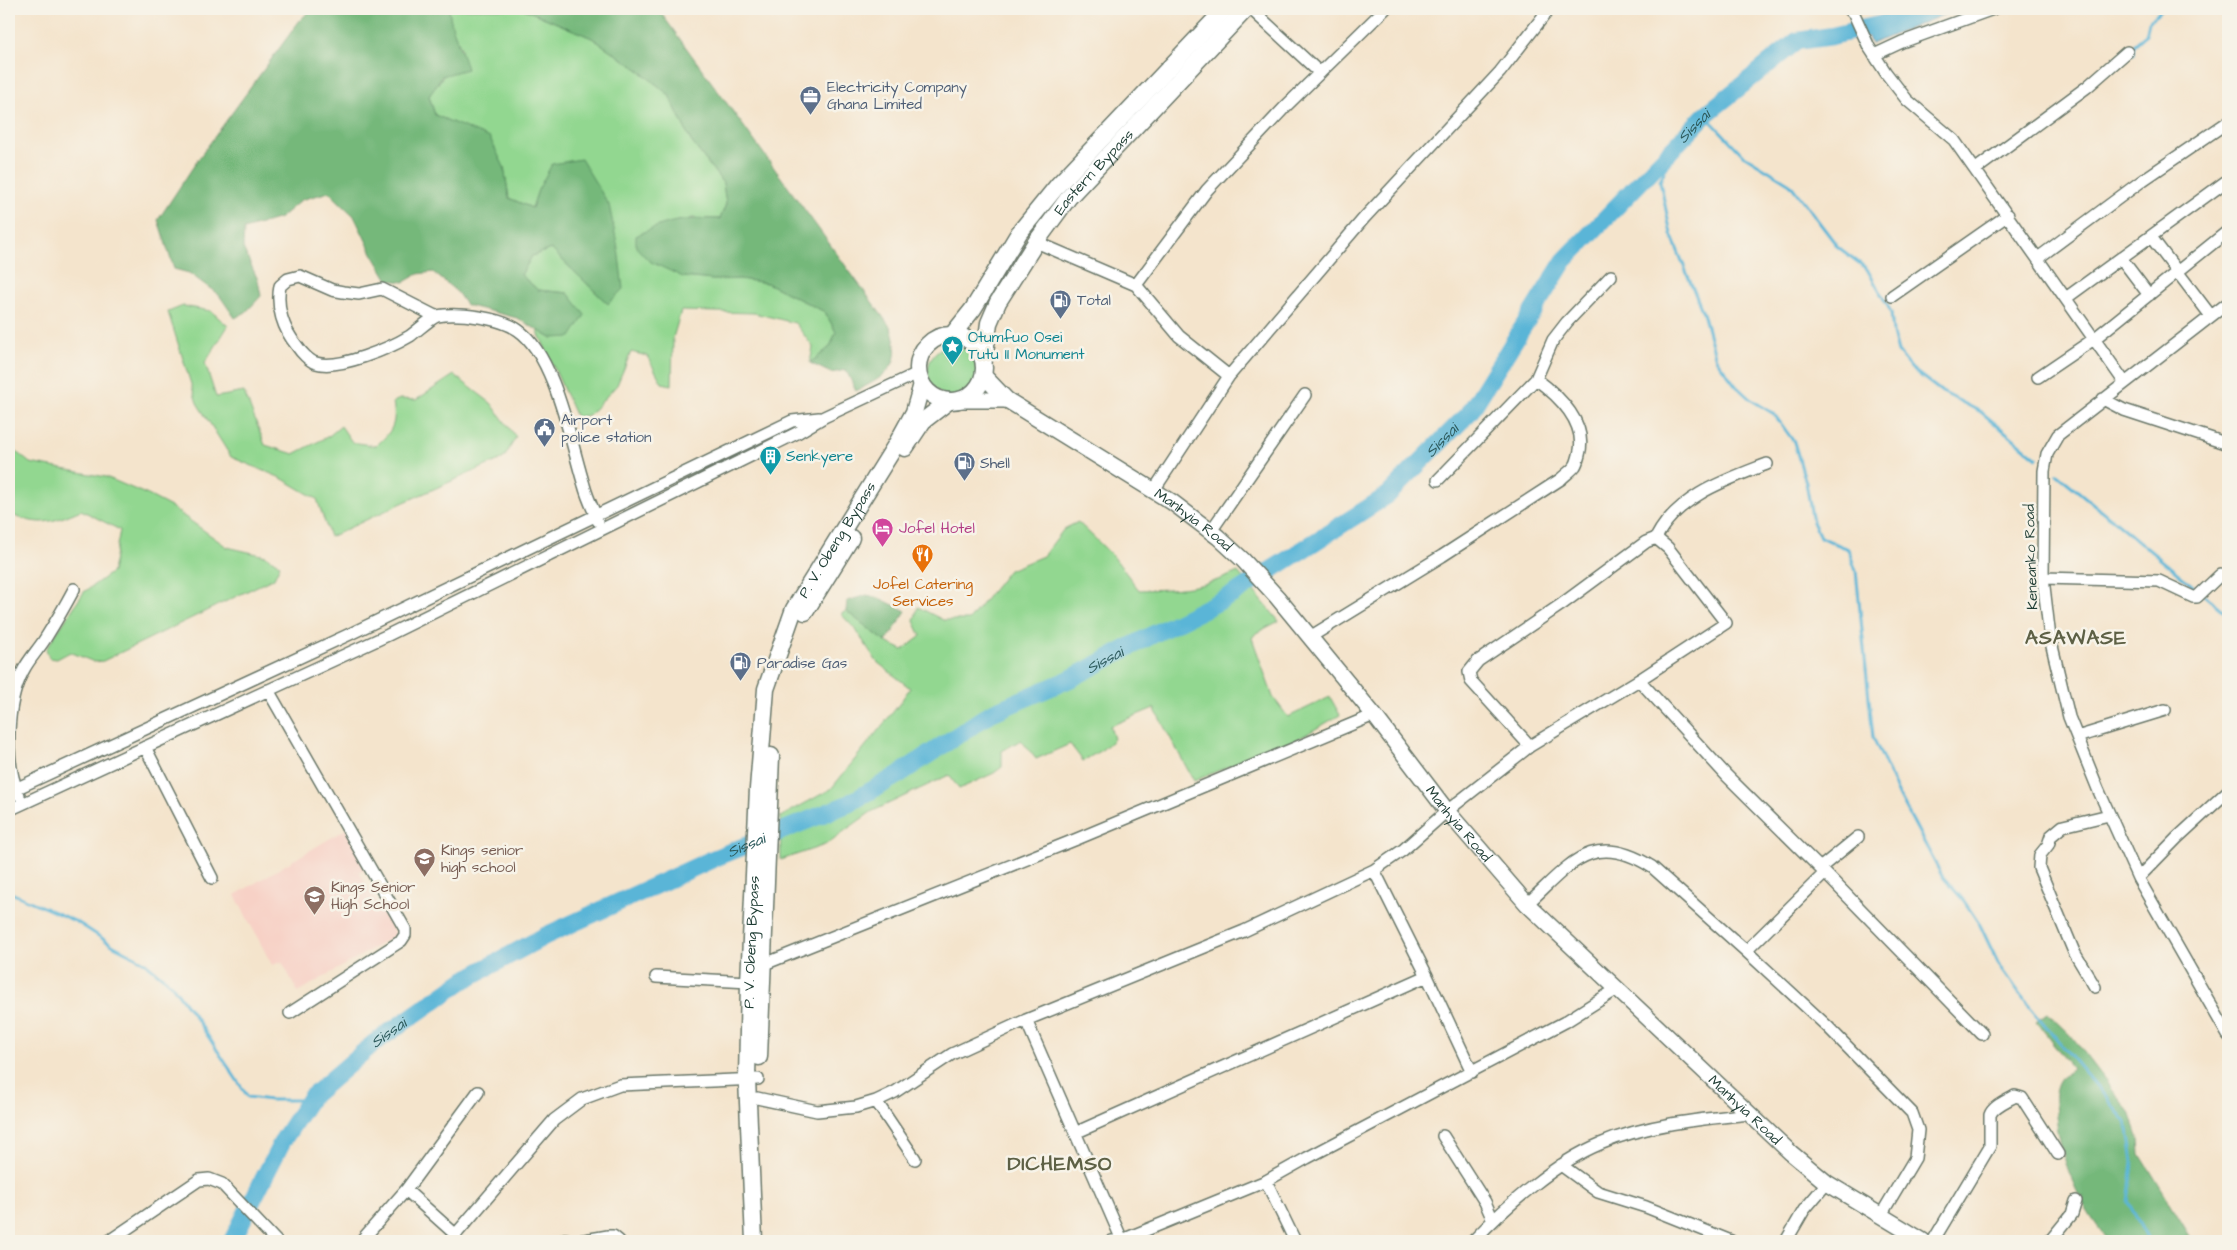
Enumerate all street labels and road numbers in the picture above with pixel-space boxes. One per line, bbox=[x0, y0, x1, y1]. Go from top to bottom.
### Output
street label: Eastern Bypass bbox=[1049, 124, 1139, 219]
street label: P. V. Obeng Bypass bbox=[793, 477, 881, 602]
street label: Manhyia Road bbox=[1150, 483, 1238, 556]
street label: Keneanko Road bbox=[2019, 503, 2043, 610]
street label: Manhyia Road bbox=[1421, 781, 1497, 867]
street label: P. V. Obeng Bypass bbox=[738, 875, 764, 1009]
street label: Manhyia Road bbox=[1704, 1070, 1787, 1150]

